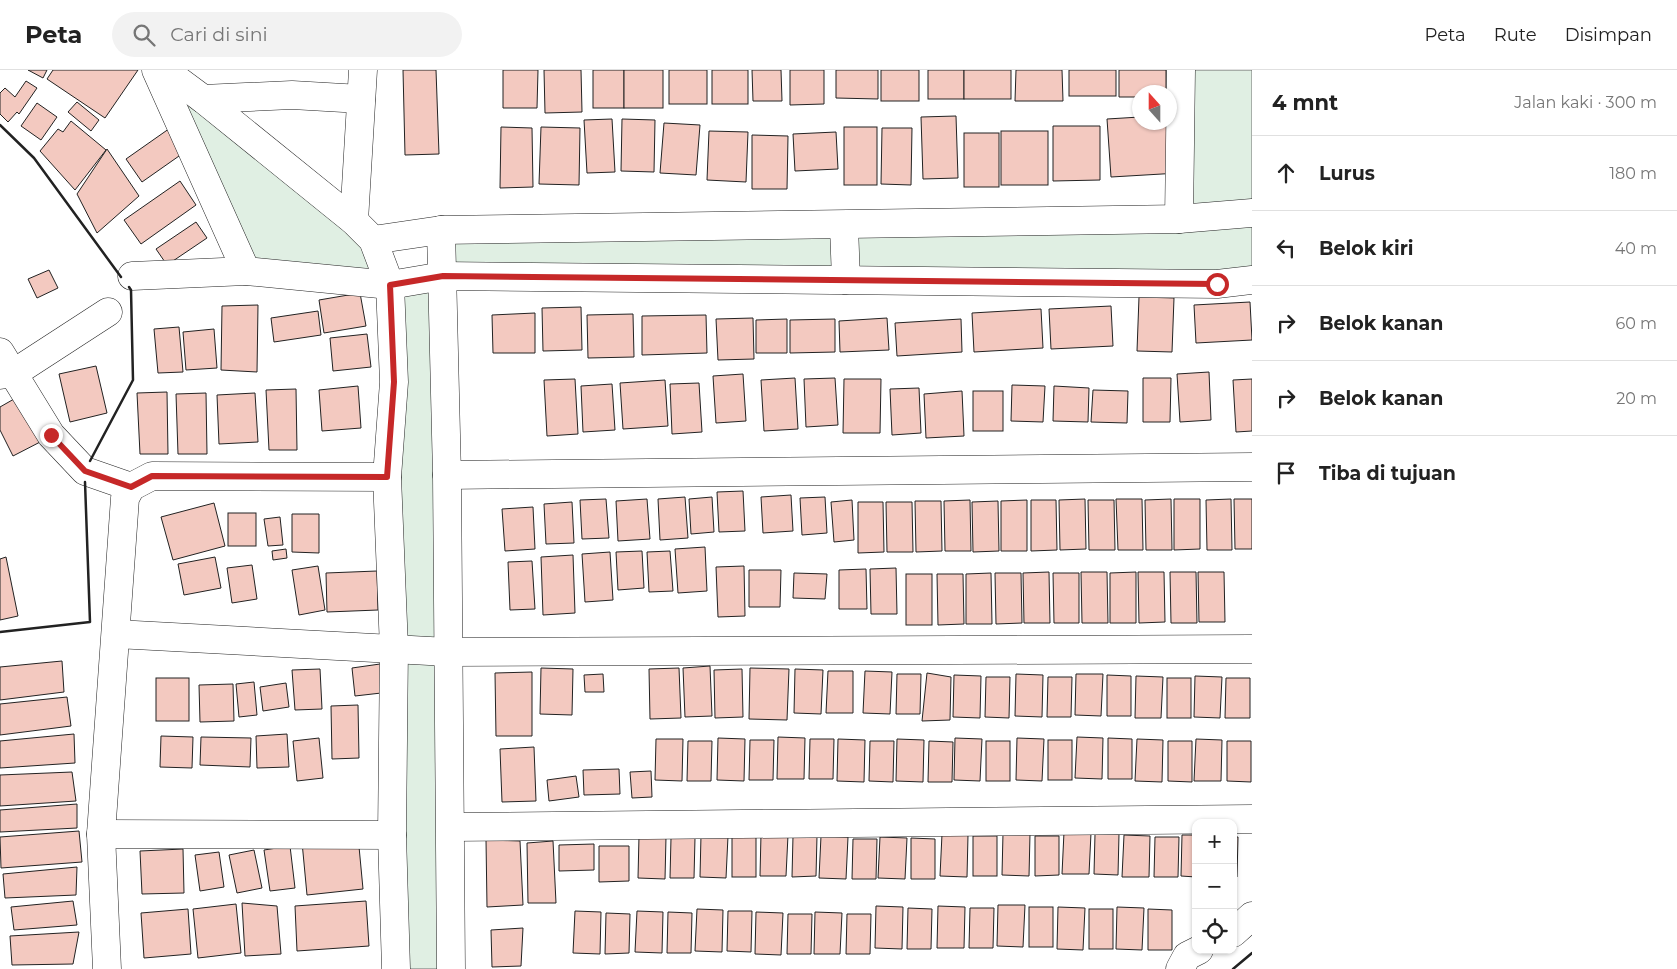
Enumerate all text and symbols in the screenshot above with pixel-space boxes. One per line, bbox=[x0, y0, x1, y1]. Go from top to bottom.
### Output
search box bbox=[112, 12, 462, 57]
text: Peta bbox=[25, 20, 82, 49]
icon: search bbox=[130, 21, 158, 49]
text: Cari di sini bbox=[170, 23, 268, 46]
text: Peta bbox=[1425, 24, 1466, 46]
text: Rute bbox=[1494, 24, 1537, 46]
text: Disimpan bbox=[1565, 24, 1652, 46]
north arrow bbox=[1132, 85, 1177, 130]
text: 4 mnt bbox=[1272, 90, 1338, 115]
text: Jalan kaki · 300 m bbox=[1514, 93, 1657, 112]
icon: ahead bbox=[1272, 159, 1300, 187]
text: Lurus bbox=[1319, 162, 1375, 185]
text: 180 m bbox=[1609, 164, 1657, 183]
icon: left bbox=[1272, 234, 1300, 262]
text: Belok kiri bbox=[1319, 237, 1414, 260]
text: 40 m bbox=[1615, 239, 1657, 258]
route start bbox=[1206, 273, 1229, 296]
icon: right bbox=[1272, 309, 1300, 337]
text: Belok kanan bbox=[1319, 312, 1443, 335]
text: 60 m bbox=[1615, 314, 1657, 333]
icon: right bbox=[1272, 384, 1300, 412]
text: Belok kanan bbox=[1319, 387, 1443, 410]
text: 20 m bbox=[1616, 389, 1657, 408]
route end bbox=[40, 424, 63, 447]
icon: arrive bbox=[1272, 459, 1300, 487]
text: Tiba di tujuan bbox=[1319, 462, 1456, 485]
map controls bbox=[1192, 819, 1237, 954]
button: + bbox=[1192, 819, 1237, 864]
button: − bbox=[1192, 864, 1237, 909]
button: locate bbox=[1192, 909, 1237, 954]

